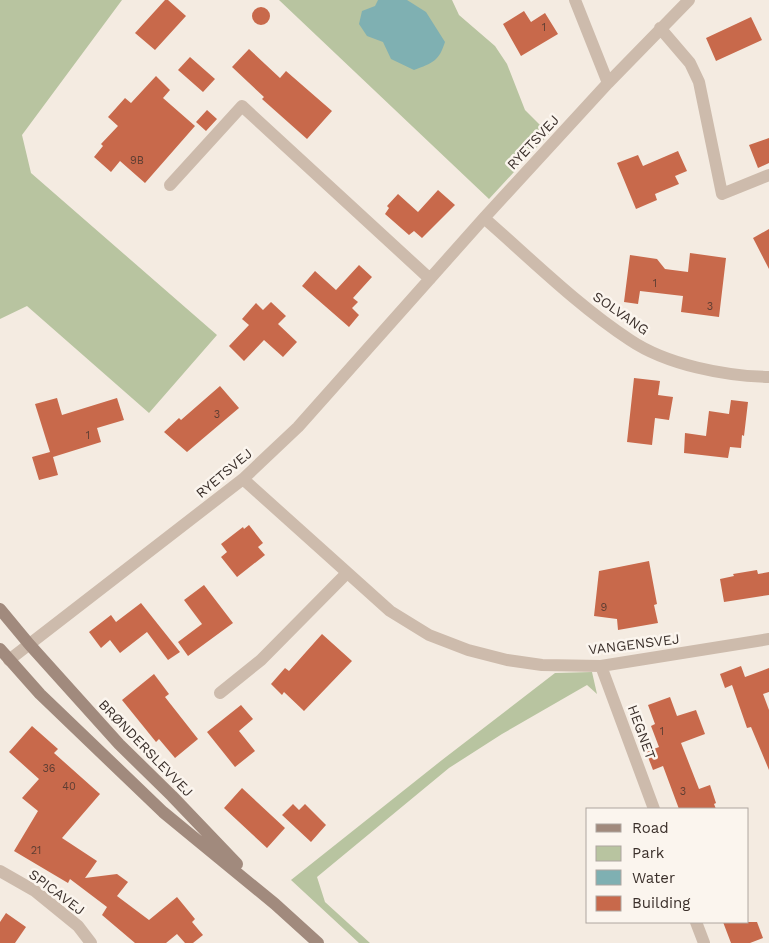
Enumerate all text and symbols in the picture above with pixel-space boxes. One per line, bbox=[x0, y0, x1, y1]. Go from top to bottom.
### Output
house number: 1 bbox=[542, 21, 546, 34]
street label: RYETSVEJ bbox=[504, 112, 562, 172]
house number: 9B bbox=[130, 154, 144, 167]
house number: 1 bbox=[653, 277, 657, 290]
street label: SOLVANG bbox=[590, 288, 652, 338]
house number: 3 bbox=[707, 300, 713, 313]
house number: 3 bbox=[214, 408, 220, 421]
house number: 1 bbox=[86, 429, 90, 442]
street label: RYETSVEJ bbox=[193, 445, 255, 501]
house number: 9 bbox=[601, 601, 608, 614]
street label: VANGENSVEJ bbox=[588, 630, 680, 658]
street label: BRØNDERSLEVVEJ bbox=[96, 696, 196, 800]
street label: HEGNET bbox=[625, 703, 659, 762]
house number: 1 bbox=[660, 725, 664, 738]
house number: 36 bbox=[42, 762, 56, 775]
house number: 40 bbox=[62, 780, 76, 793]
house number: 3 bbox=[680, 785, 686, 798]
legend bbox=[586, 808, 749, 923]
text: Road bbox=[632, 819, 669, 837]
house number: 21 bbox=[31, 844, 41, 857]
text: Park bbox=[632, 844, 665, 862]
street label: SPICAVEJ bbox=[26, 866, 88, 918]
text: Water bbox=[632, 869, 675, 887]
text: Building bbox=[632, 894, 690, 912]

